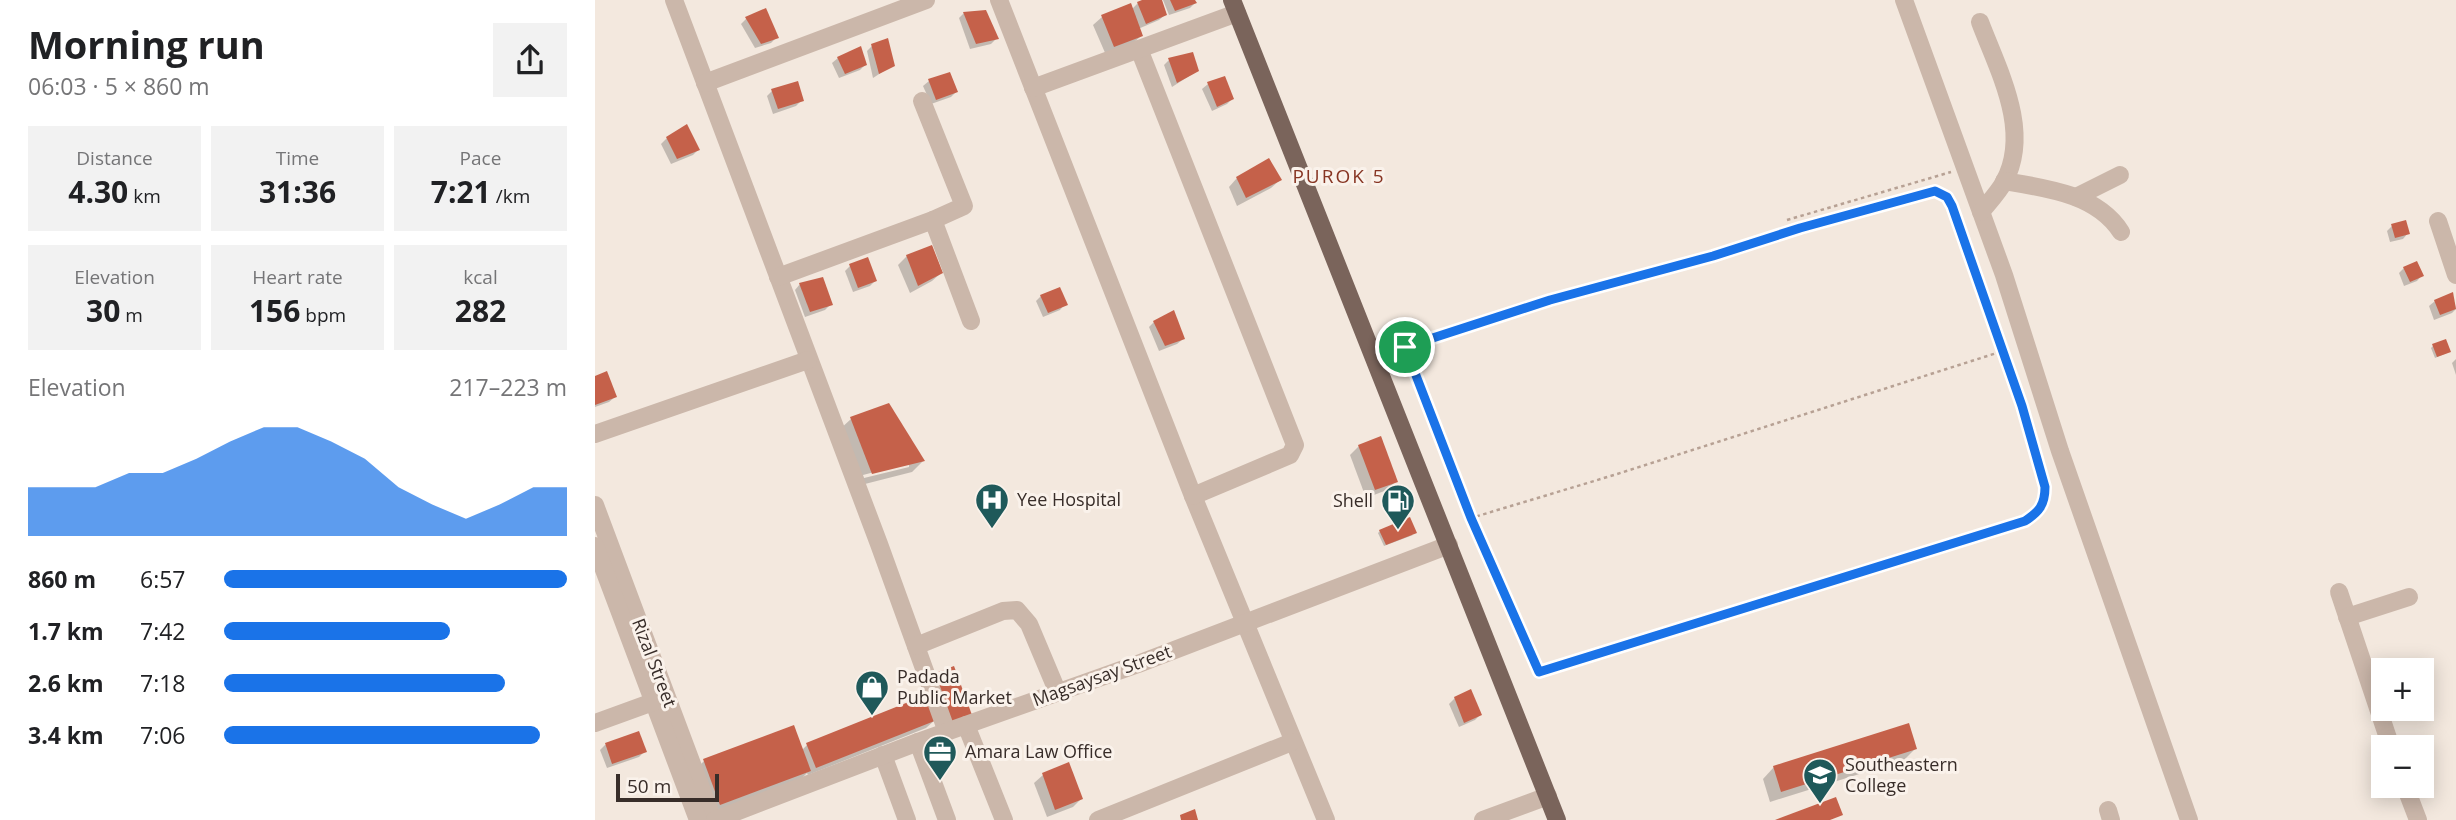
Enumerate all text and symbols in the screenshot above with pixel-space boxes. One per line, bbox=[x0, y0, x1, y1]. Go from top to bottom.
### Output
text: Morning run bbox=[28, 18, 265, 70]
button: share bbox=[493, 23, 567, 97]
text: 06:03 · 5 × 860 m bbox=[28, 70, 210, 102]
text: Distance bbox=[76, 145, 153, 171]
text: Time bbox=[276, 145, 319, 171]
text: Pace bbox=[460, 145, 501, 171]
district label: PUROK 5 bbox=[1292, 163, 1386, 189]
text: 4.30 bbox=[68, 171, 128, 212]
text: 31:36 bbox=[259, 171, 336, 212]
text: 7:21 bbox=[431, 171, 491, 212]
text: km bbox=[128, 183, 161, 209]
text: /km bbox=[491, 183, 530, 209]
text: Elevation bbox=[74, 264, 155, 290]
text: Heart rate bbox=[252, 264, 343, 290]
text: kcal bbox=[463, 264, 498, 290]
text: 30 bbox=[86, 290, 120, 331]
text: 156 bbox=[249, 290, 300, 331]
text: 282 bbox=[455, 290, 506, 331]
text: m bbox=[120, 302, 143, 328]
text: bpm bbox=[300, 302, 346, 328]
pin bbox=[1375, 317, 1435, 377]
icon: arrive bbox=[1386, 328, 1424, 366]
text: Elevation bbox=[28, 371, 126, 403]
text: 217–223 m bbox=[449, 371, 567, 403]
hospital icon: Yee Hospital bbox=[973, 481, 1011, 530]
fuel station icon: Shell bbox=[1379, 482, 1417, 531]
place label: Yee Hospital bbox=[1017, 487, 1121, 511]
place label: Shell bbox=[1333, 488, 1373, 512]
text: 860 m bbox=[28, 563, 96, 595]
text: 6:57 bbox=[140, 563, 186, 595]
text: 1.7 km bbox=[28, 615, 104, 647]
text: 7:42 bbox=[140, 615, 186, 647]
street label: Rizal Street bbox=[627, 615, 683, 711]
street label: Magsaysay Street bbox=[1029, 639, 1174, 711]
map controls bbox=[2371, 658, 2434, 798]
button: + bbox=[2371, 658, 2434, 721]
place label: Padada Public Market bbox=[897, 664, 1012, 709]
text: 2.6 km bbox=[28, 667, 104, 699]
text: 7:18 bbox=[140, 667, 186, 699]
shop icon: Padada Public Market bbox=[853, 668, 891, 717]
text: 3.4 km bbox=[28, 719, 104, 751]
text: 7:06 bbox=[140, 719, 186, 751]
office icon: Amara Law Office bbox=[921, 733, 959, 782]
button: − bbox=[2371, 735, 2434, 798]
place label: Amara Law Office bbox=[965, 739, 1112, 763]
place label: Southeastern College bbox=[1845, 752, 1958, 797]
school or university icon: Southeastern College bbox=[1801, 756, 1839, 805]
scale bar bbox=[616, 771, 719, 803]
text: 50 m bbox=[627, 773, 671, 799]

